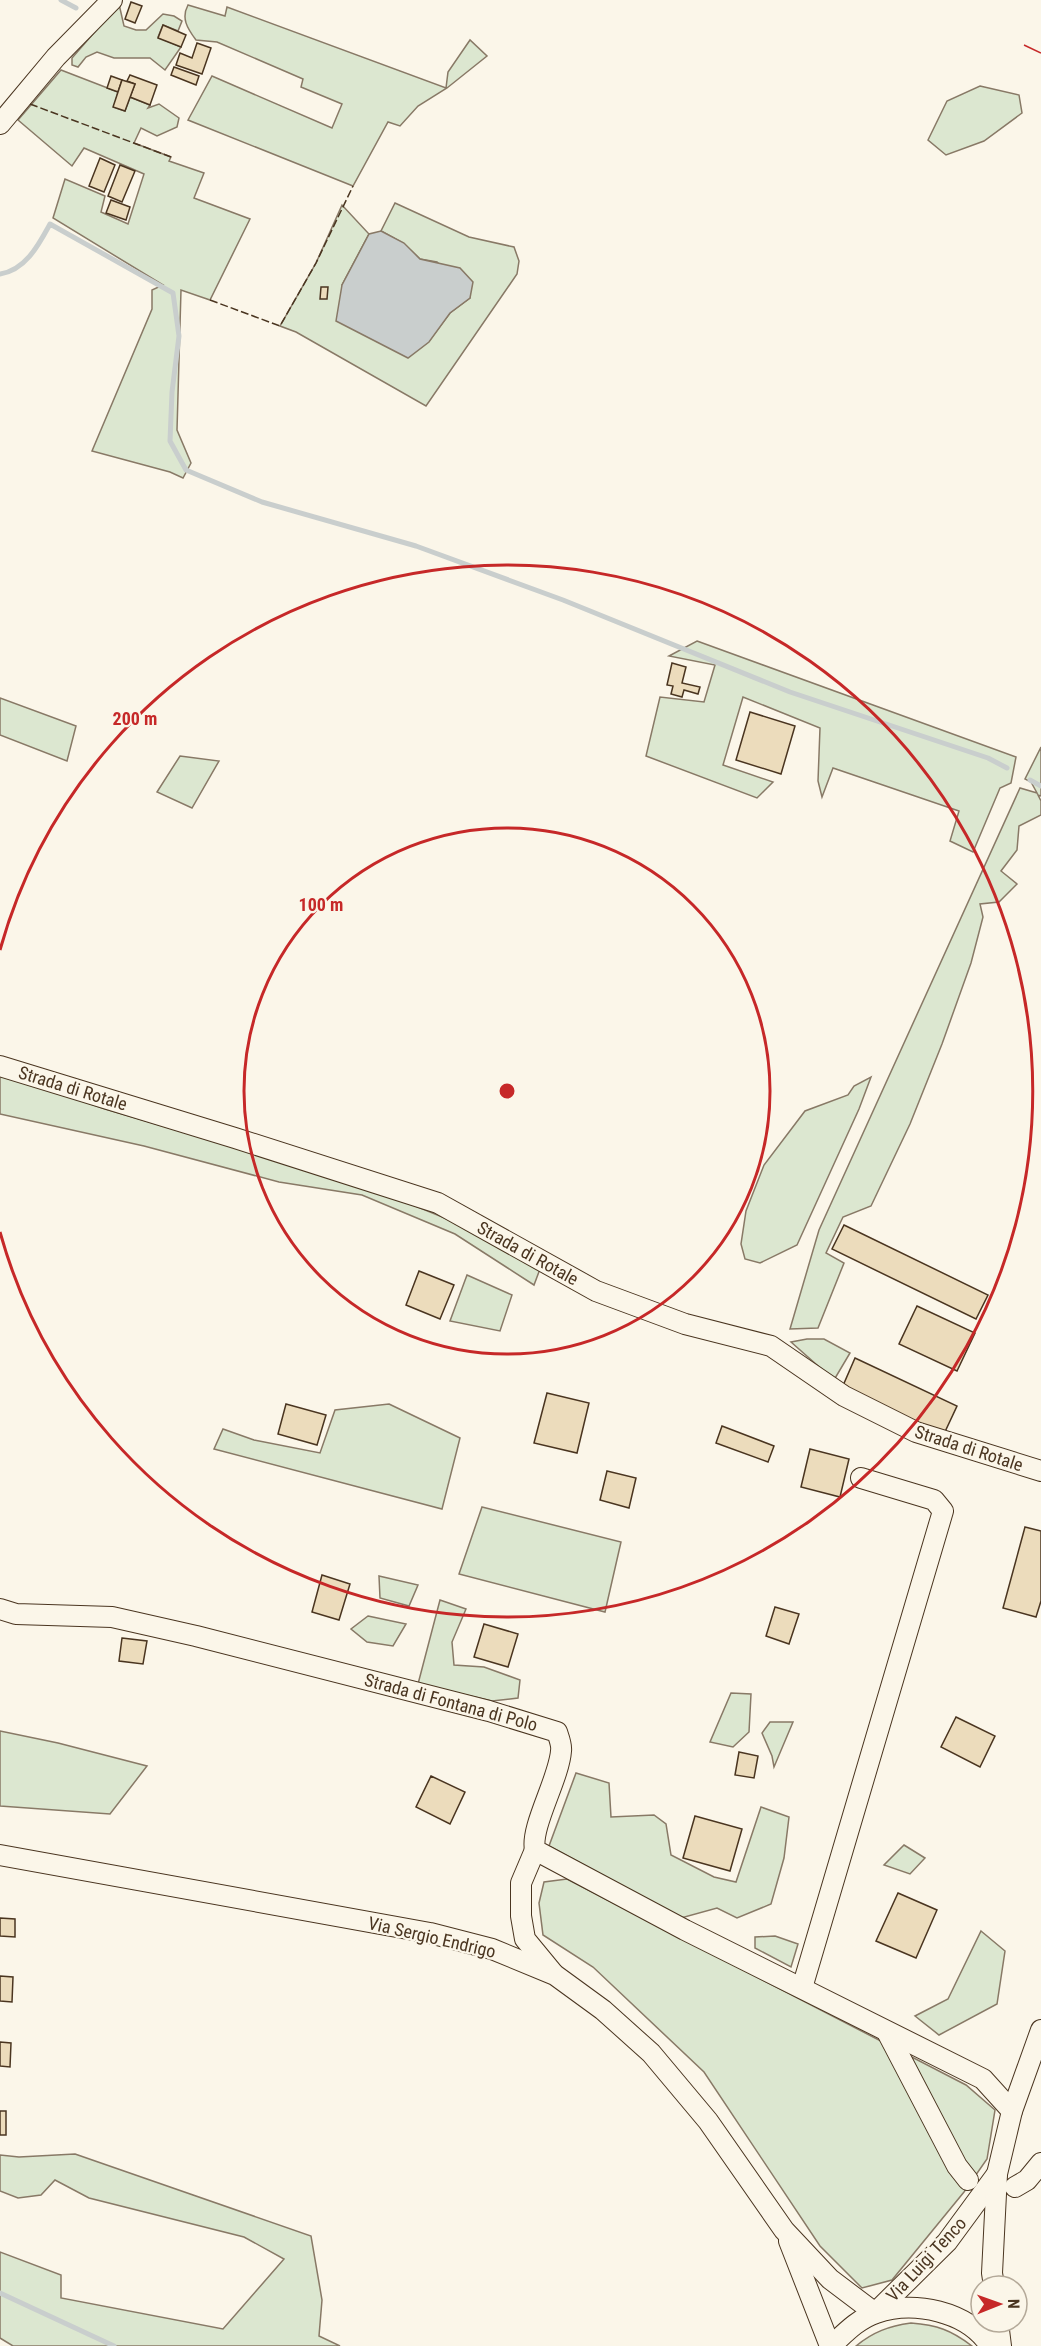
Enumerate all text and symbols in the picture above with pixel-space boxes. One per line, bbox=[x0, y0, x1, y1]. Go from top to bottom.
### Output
text: 200 m bbox=[113, 708, 157, 729]
text: 100 m bbox=[299, 894, 343, 915]
street label: Strada di Rotale bbox=[16, 1062, 130, 1114]
centre of rings bbox=[497, 1081, 517, 1101]
street label: Strada di Rotale bbox=[474, 1217, 582, 1289]
street label: Strada di Rotale bbox=[912, 1421, 1026, 1475]
street label: Strada di Fontana di Polo bbox=[362, 1669, 540, 1735]
street label: Via Sergio Endrigo bbox=[366, 1912, 498, 1962]
street label: Via Luigi Tenco bbox=[882, 2212, 970, 2306]
north arrow bbox=[969, 2274, 1029, 2334]
text: N bbox=[1004, 2299, 1023, 2309]

